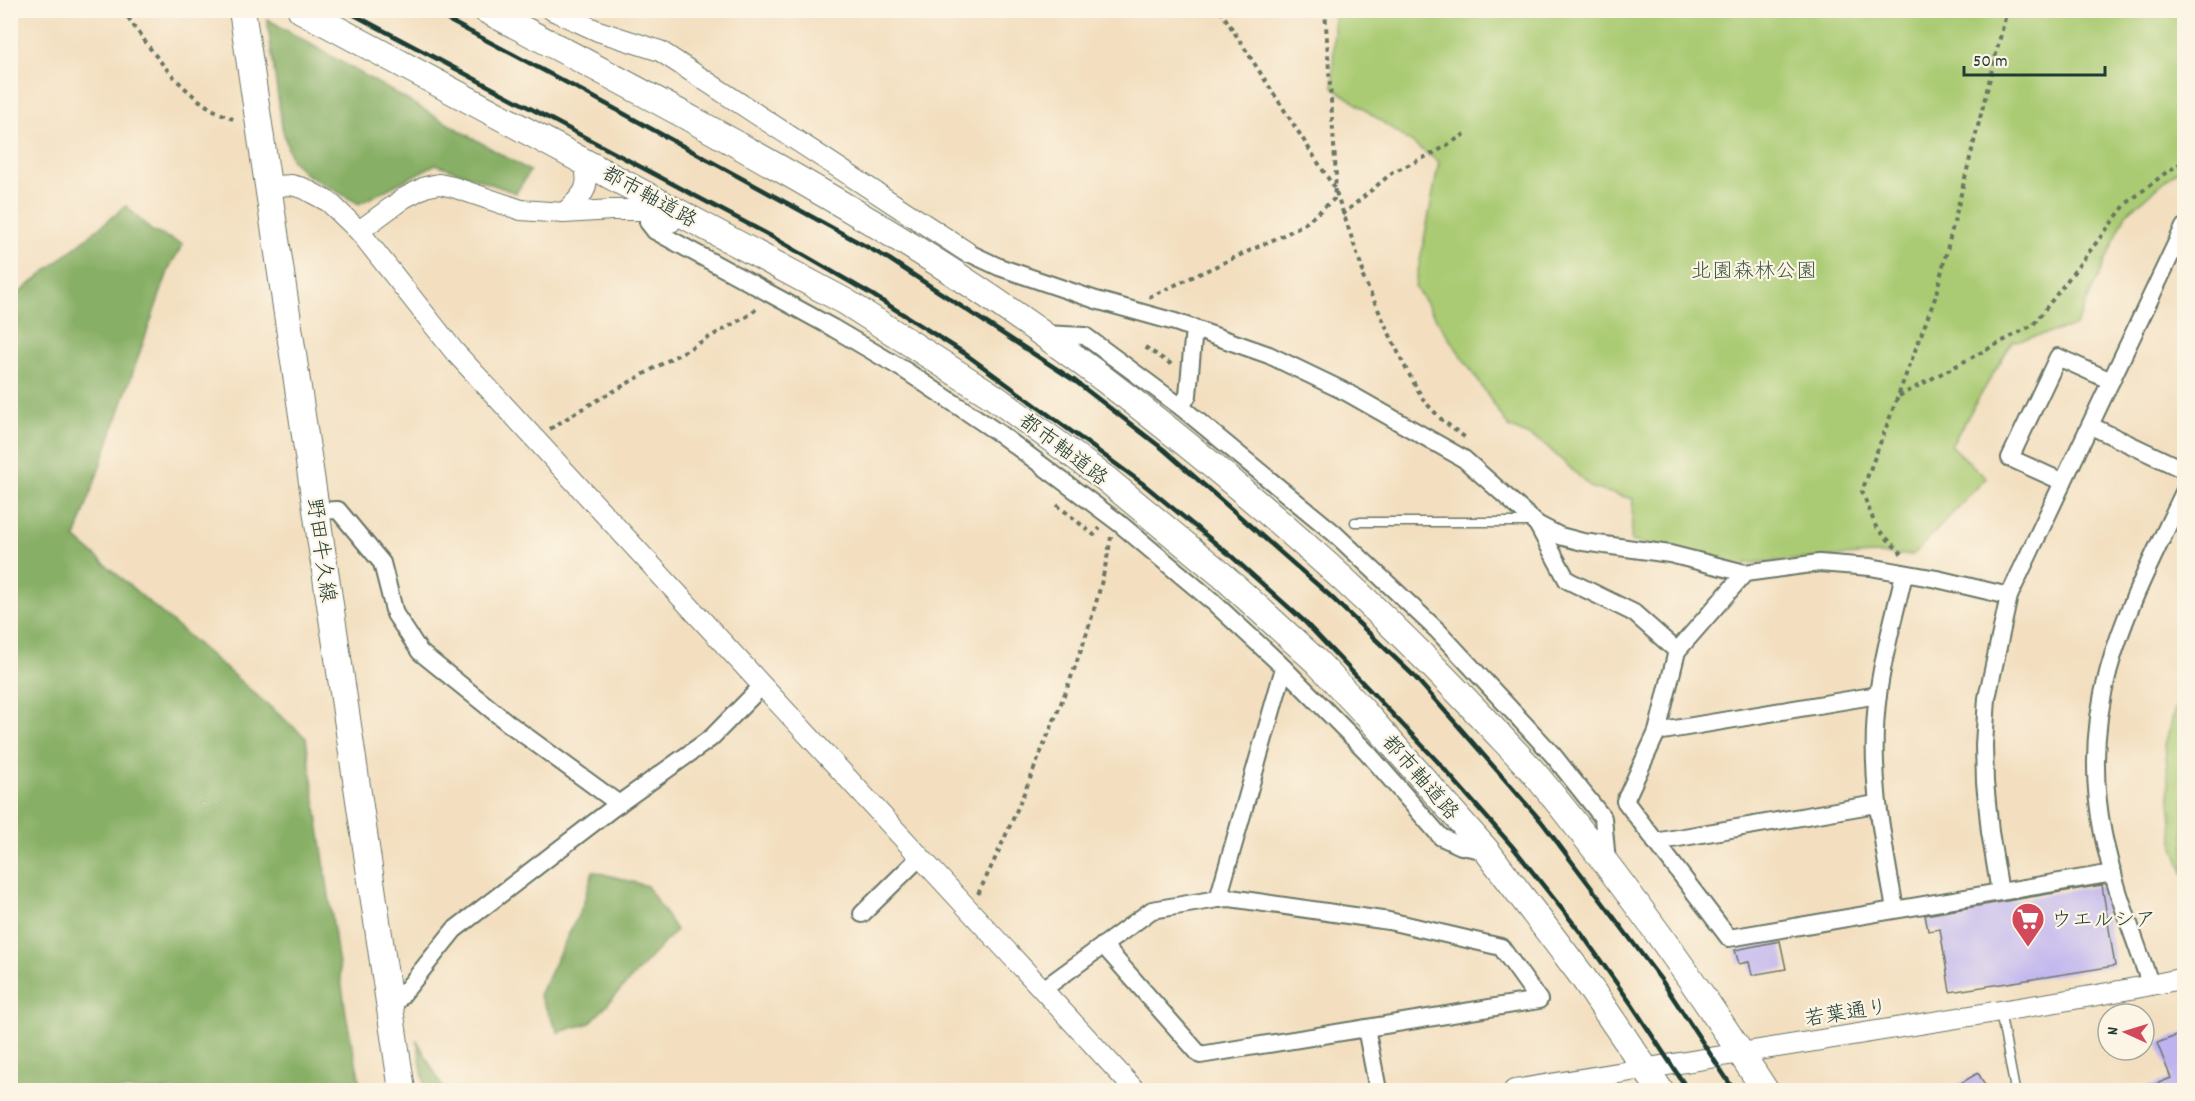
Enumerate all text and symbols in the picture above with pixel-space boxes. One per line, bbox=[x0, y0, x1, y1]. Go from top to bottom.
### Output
scale bar bbox=[1964, 39, 2105, 77]
text: 50 m bbox=[1973, 50, 2008, 75]
street label: 都市軸道路 bbox=[595, 160, 702, 237]
park label: 北園森林公園 bbox=[1691, 258, 1817, 288]
street label: 都市軸道路 bbox=[1011, 408, 1113, 495]
street label: 野田牛久線 bbox=[297, 496, 341, 604]
street label: 都市軸道路 bbox=[1373, 730, 1464, 828]
supermarket icon: ウエルシア bbox=[2010, 901, 2046, 948]
place label: ウエルシア bbox=[2051, 907, 2156, 937]
street label: 若葉通り bbox=[1803, 994, 1890, 1036]
north arrow bbox=[2096, 1002, 2156, 1062]
text: N bbox=[2102, 1026, 2125, 1036]

